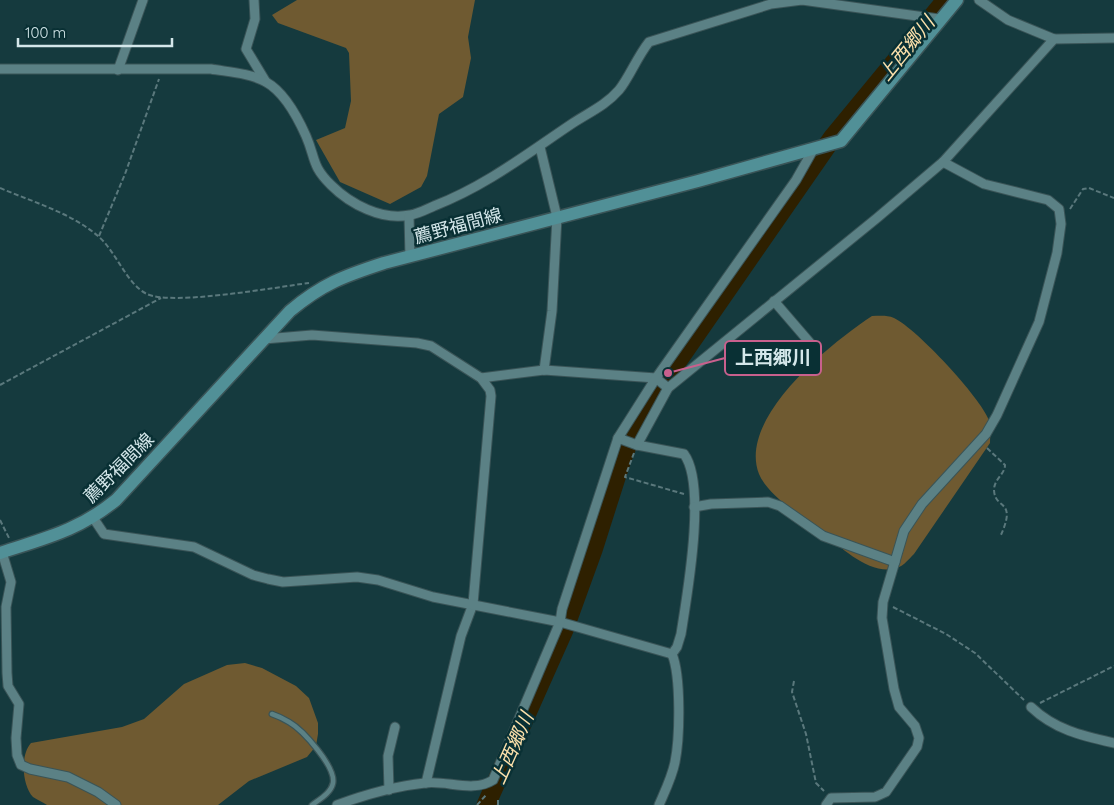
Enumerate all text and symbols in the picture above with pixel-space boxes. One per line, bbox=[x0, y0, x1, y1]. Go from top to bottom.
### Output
water label: 上西郷川 bbox=[873, 9, 940, 85]
scale bar bbox=[18, 15, 171, 47]
text: 100 m bbox=[25, 23, 66, 42]
street label: 薦野福間線 bbox=[411, 203, 504, 248]
callout: 上西郷川 bbox=[725, 341, 821, 375]
text: 上西郷川 bbox=[735, 345, 811, 369]
street label: 薦野福間線 bbox=[79, 428, 159, 508]
water label: 上西郷川 bbox=[486, 707, 539, 788]

